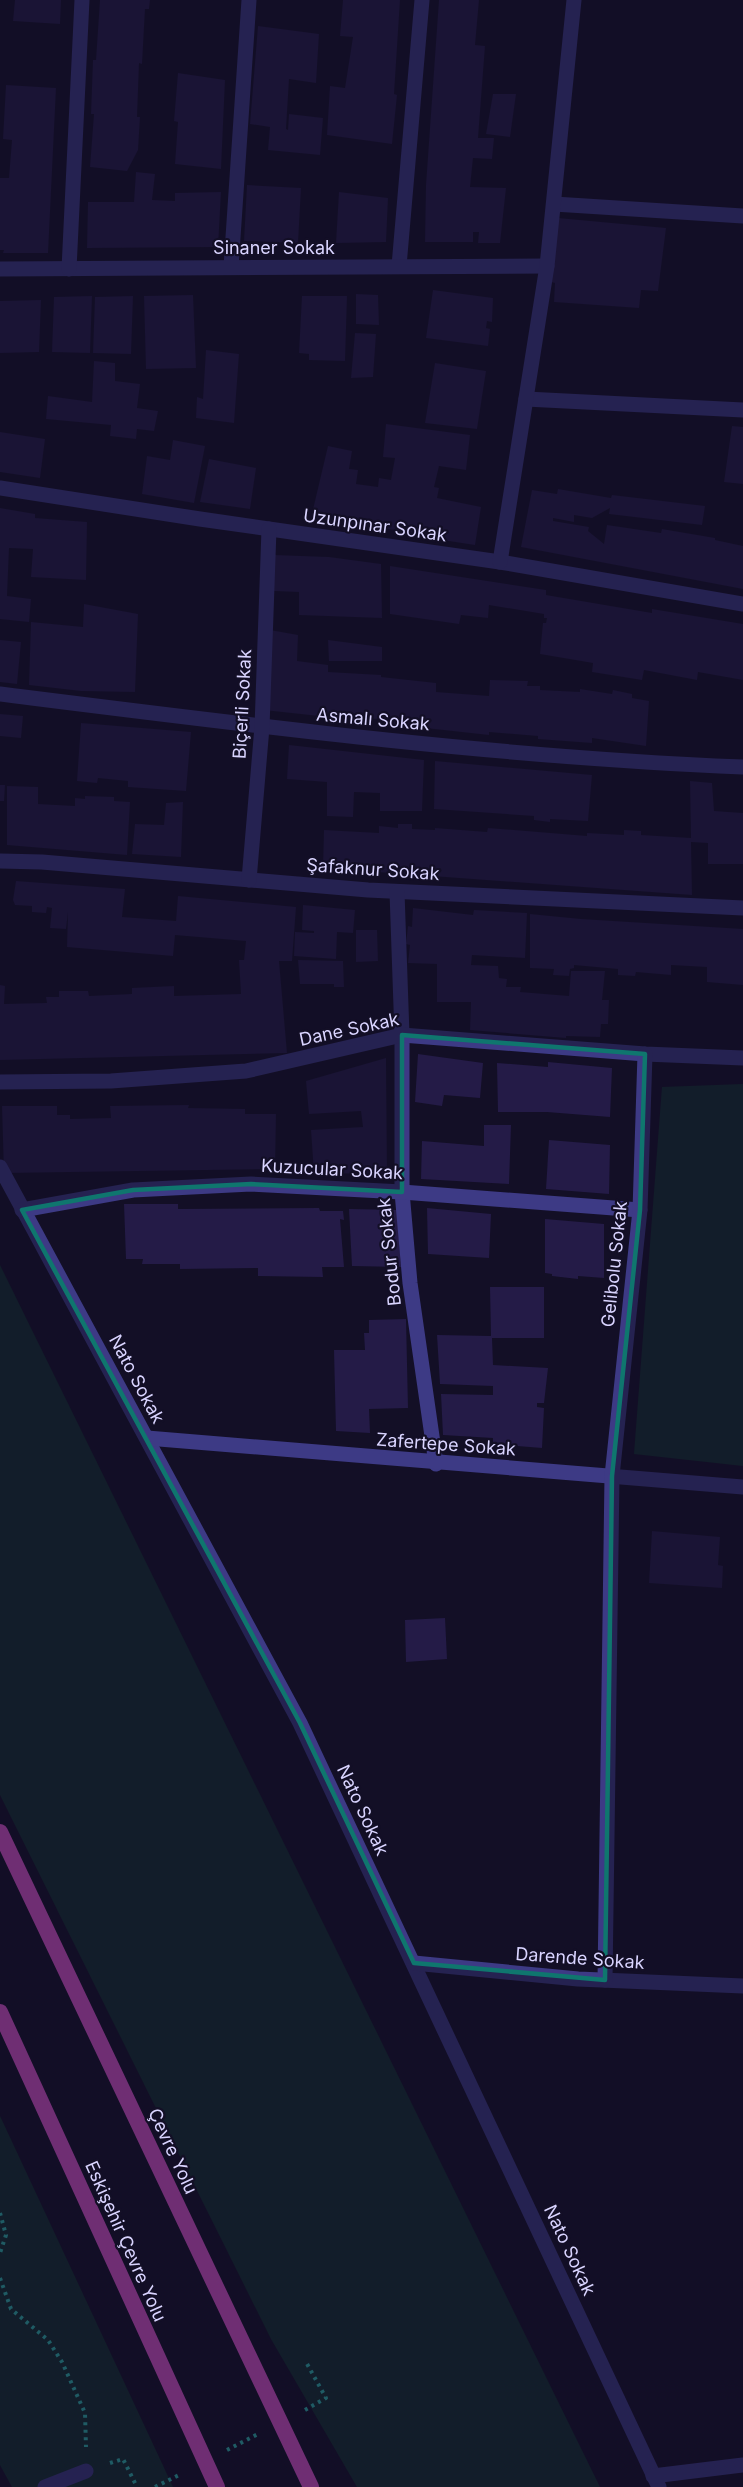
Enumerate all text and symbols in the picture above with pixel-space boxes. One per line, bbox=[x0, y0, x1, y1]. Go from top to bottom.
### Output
street label: Sinaner Sokak bbox=[213, 237, 335, 258]
street label: Uzunpınar Sokak bbox=[302, 505, 448, 545]
street label: Biçerli Sokak bbox=[229, 648, 255, 759]
street label: Asmalı Sokak bbox=[315, 704, 431, 734]
street label: Şafaknur Sokak bbox=[306, 854, 440, 884]
street label: Dane Sokak bbox=[297, 1008, 401, 1050]
street label: Kuzucular Sokak bbox=[260, 1155, 404, 1183]
street label: Bodur Sokak bbox=[373, 1197, 405, 1307]
street label: Gelibolu Sokak bbox=[597, 1200, 631, 1328]
street label: Nato Sokak bbox=[105, 1331, 169, 1427]
street label: Zafertepe Sokak bbox=[375, 1429, 517, 1459]
street label: Nato Sokak bbox=[333, 1761, 393, 1859]
street label: Darende Sokak bbox=[515, 1943, 645, 1973]
street label: Çevre Yolu bbox=[144, 2105, 202, 2197]
street label: Eskişehir Çevre Yolu bbox=[81, 2157, 171, 2325]
street label: Nato Sokak bbox=[540, 2201, 600, 2299]

